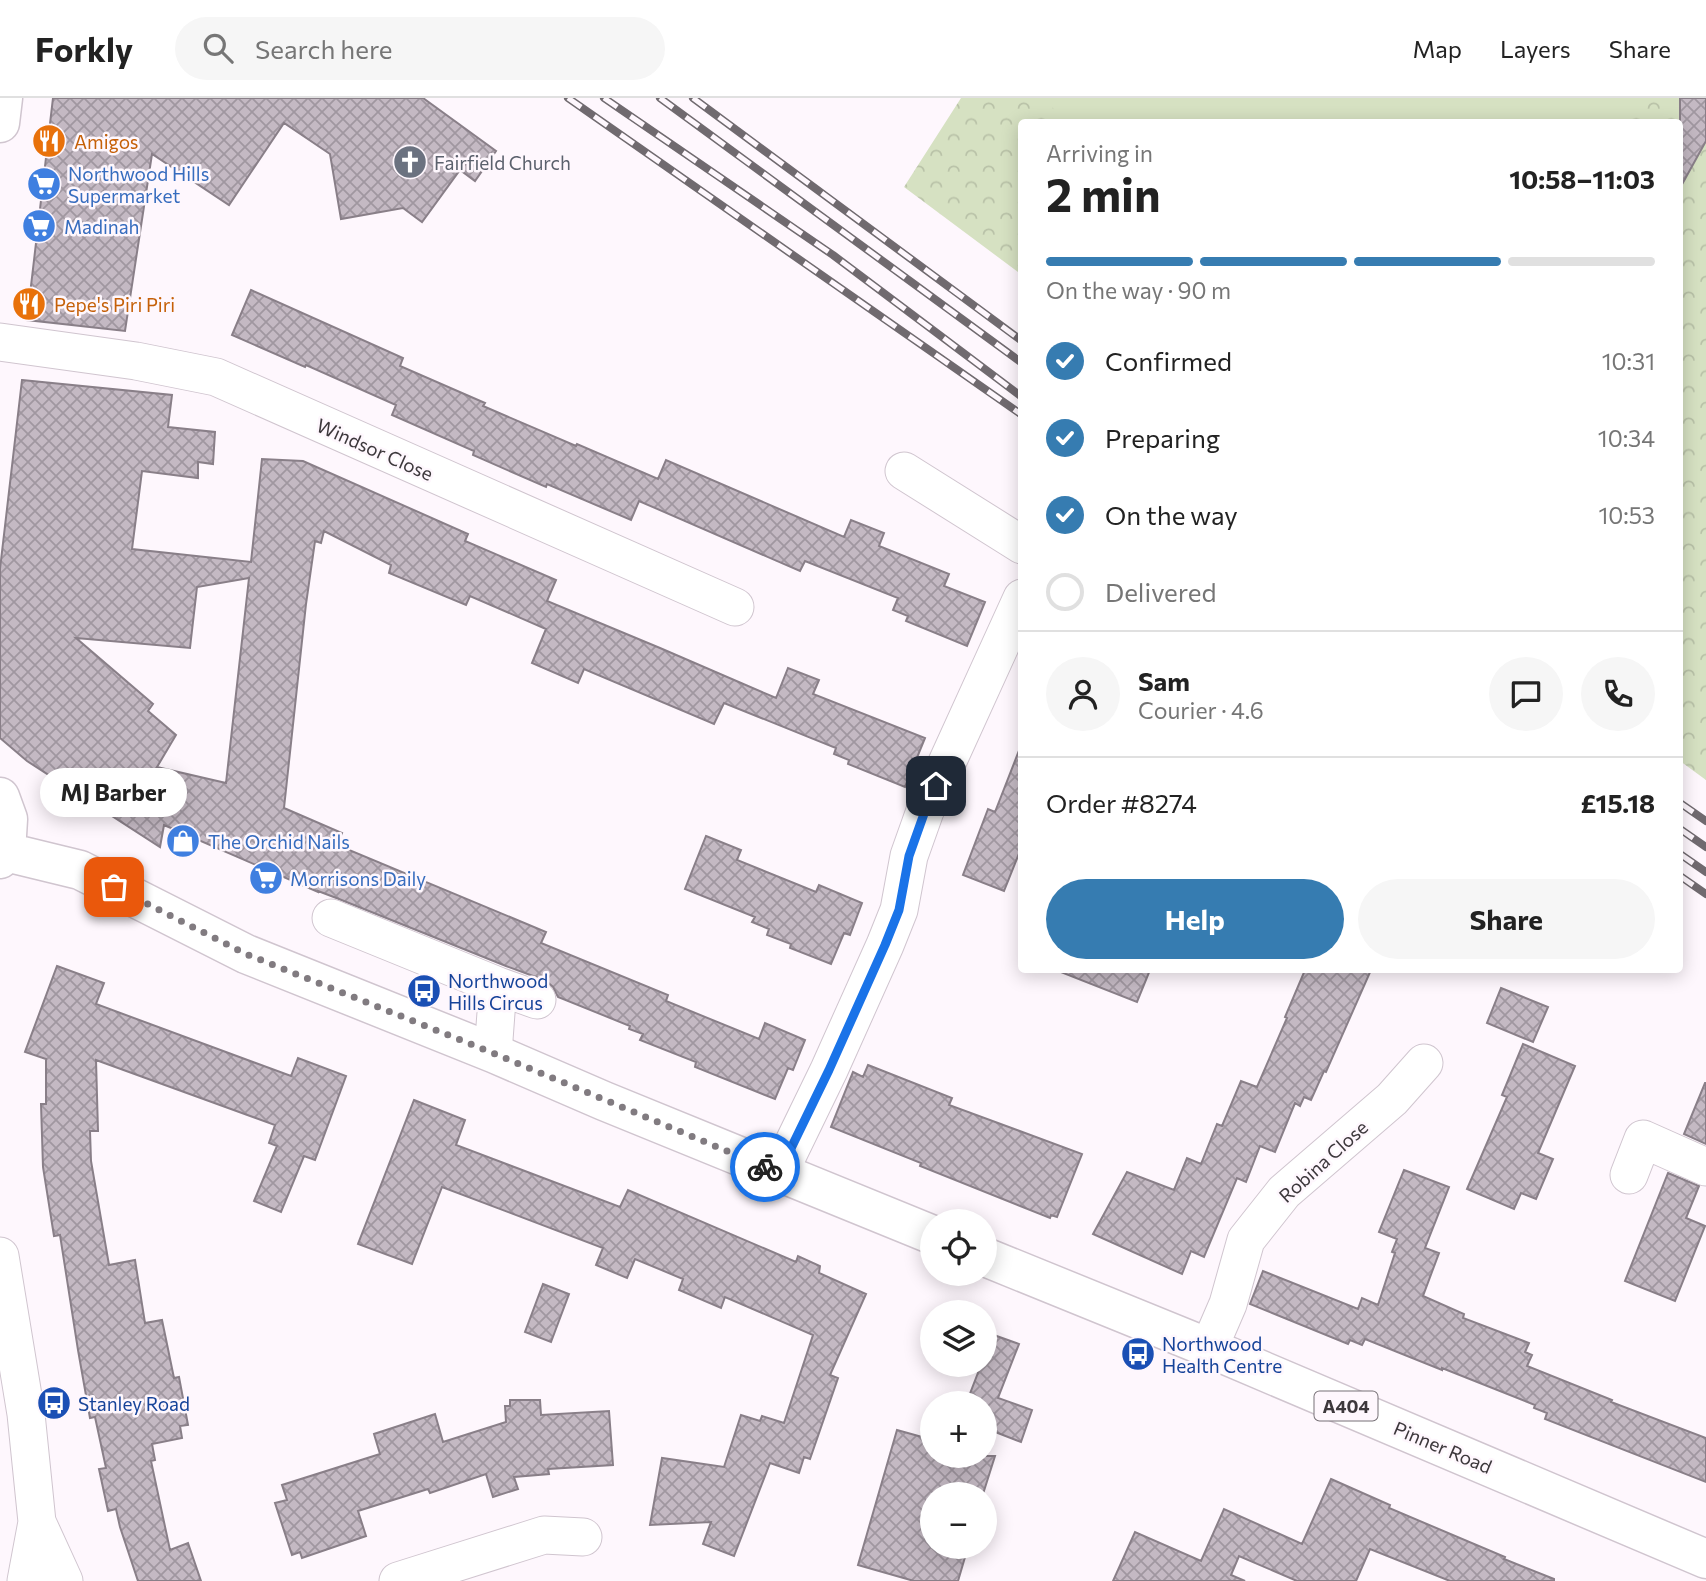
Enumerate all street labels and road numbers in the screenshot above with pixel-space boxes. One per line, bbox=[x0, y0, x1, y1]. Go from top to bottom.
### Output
street label: Windsor Close bbox=[313, 413, 437, 485]
street label: Robina Close bbox=[1274, 1115, 1372, 1207]
road number: A404 bbox=[1314, 1392, 1378, 1420]
street label: Pinner Road bbox=[1391, 1416, 1495, 1478]

